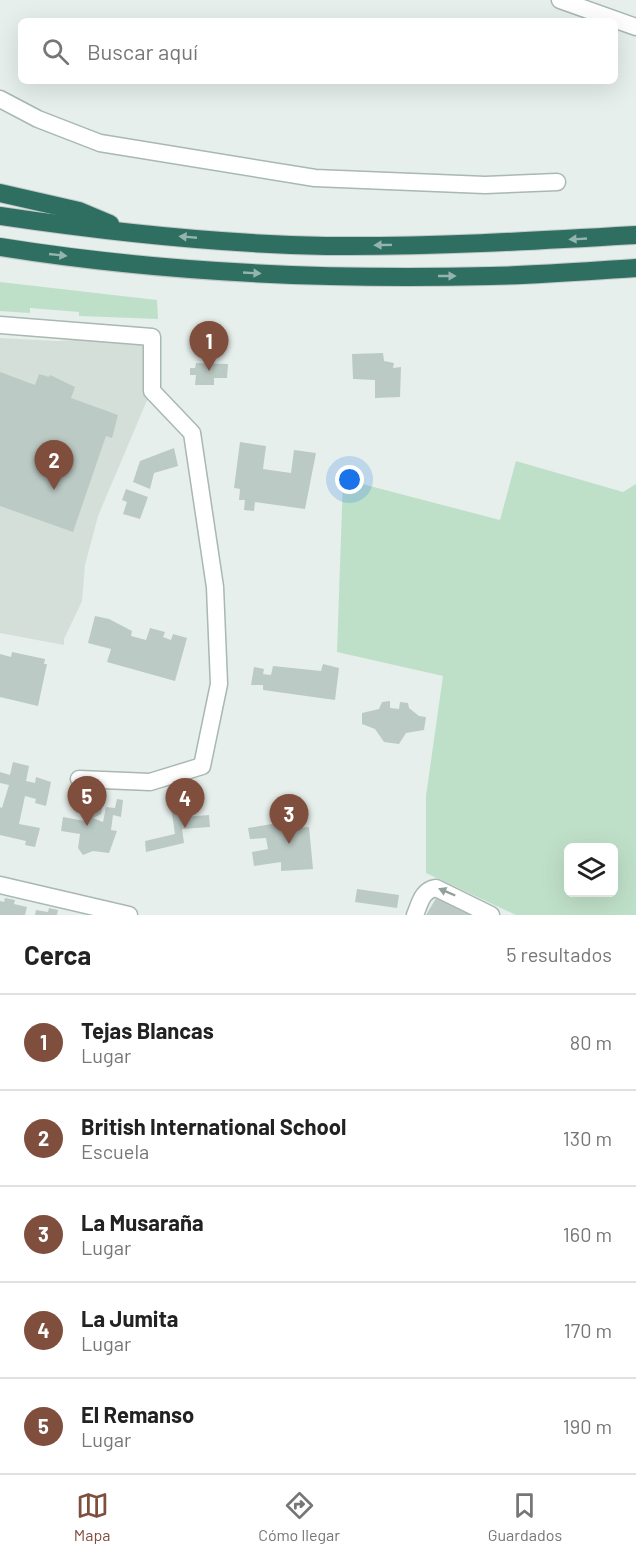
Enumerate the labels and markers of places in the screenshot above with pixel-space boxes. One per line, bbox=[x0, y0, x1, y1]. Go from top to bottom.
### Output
pin: 1 bbox=[190, 322, 228, 371]
pin: 2 bbox=[34, 440, 74, 490]
pin: 5 bbox=[68, 776, 106, 826]
pin: 4 bbox=[166, 778, 204, 828]
pin: 3 bbox=[270, 794, 308, 844]

